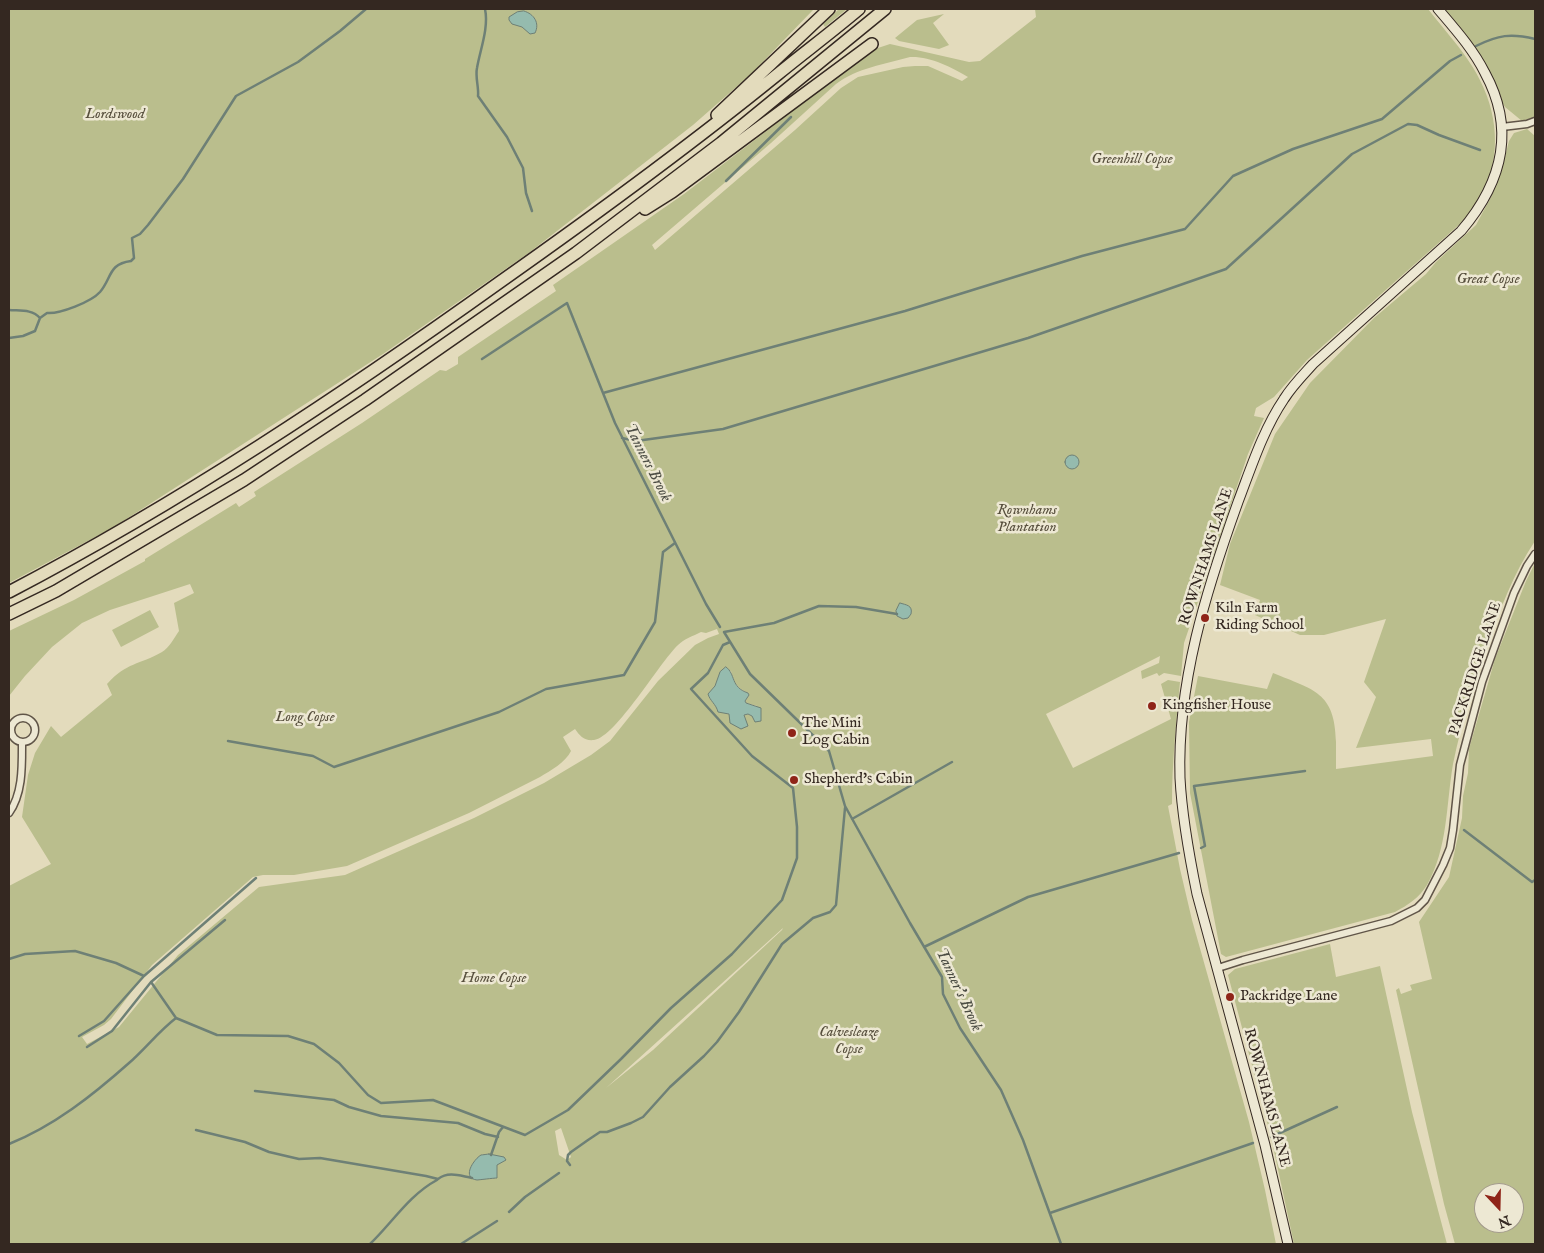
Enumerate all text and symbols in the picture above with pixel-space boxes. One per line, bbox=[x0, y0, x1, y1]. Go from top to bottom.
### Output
park label: Lordswood bbox=[85, 106, 145, 124]
park label: Greenhill Copse bbox=[1091, 151, 1173, 169]
park label: Great Copse bbox=[1456, 271, 1520, 289]
water label: Tanners Brook bbox=[619, 421, 675, 505]
street label: ROWNHAMS LANE bbox=[1176, 486, 1238, 628]
park label: Rownhams Plantation bbox=[997, 502, 1057, 537]
place label: Kiln Farm Riding School bbox=[1215, 600, 1304, 635]
street label: PACKRIDGE LANE bbox=[1446, 600, 1506, 738]
marker: Kiln Farm Riding School bbox=[1199, 612, 1211, 624]
place label: Kingfisher House bbox=[1162, 697, 1271, 715]
marker: Kingfisher House bbox=[1146, 700, 1158, 712]
park label: Long Copse bbox=[275, 709, 335, 727]
place label: The Mini Log Cabin bbox=[802, 715, 869, 750]
marker: The Mini Log Cabin bbox=[786, 727, 798, 739]
place label: Shepherd's Cabin bbox=[804, 771, 913, 789]
marker: Shepherd's Cabin bbox=[788, 774, 800, 786]
water label: Tanner's Brook bbox=[930, 945, 986, 1035]
park label: Home Copse bbox=[462, 970, 526, 988]
place label: Packridge Lane bbox=[1240, 988, 1337, 1006]
marker: Packridge Lane bbox=[1224, 991, 1236, 1003]
park label: Calvesleaze Copse bbox=[819, 1024, 879, 1059]
street label: ROWNHAMS LANE bbox=[1239, 1027, 1293, 1169]
north arrow bbox=[1474, 1183, 1524, 1233]
text: N bbox=[1495, 1210, 1513, 1232]

